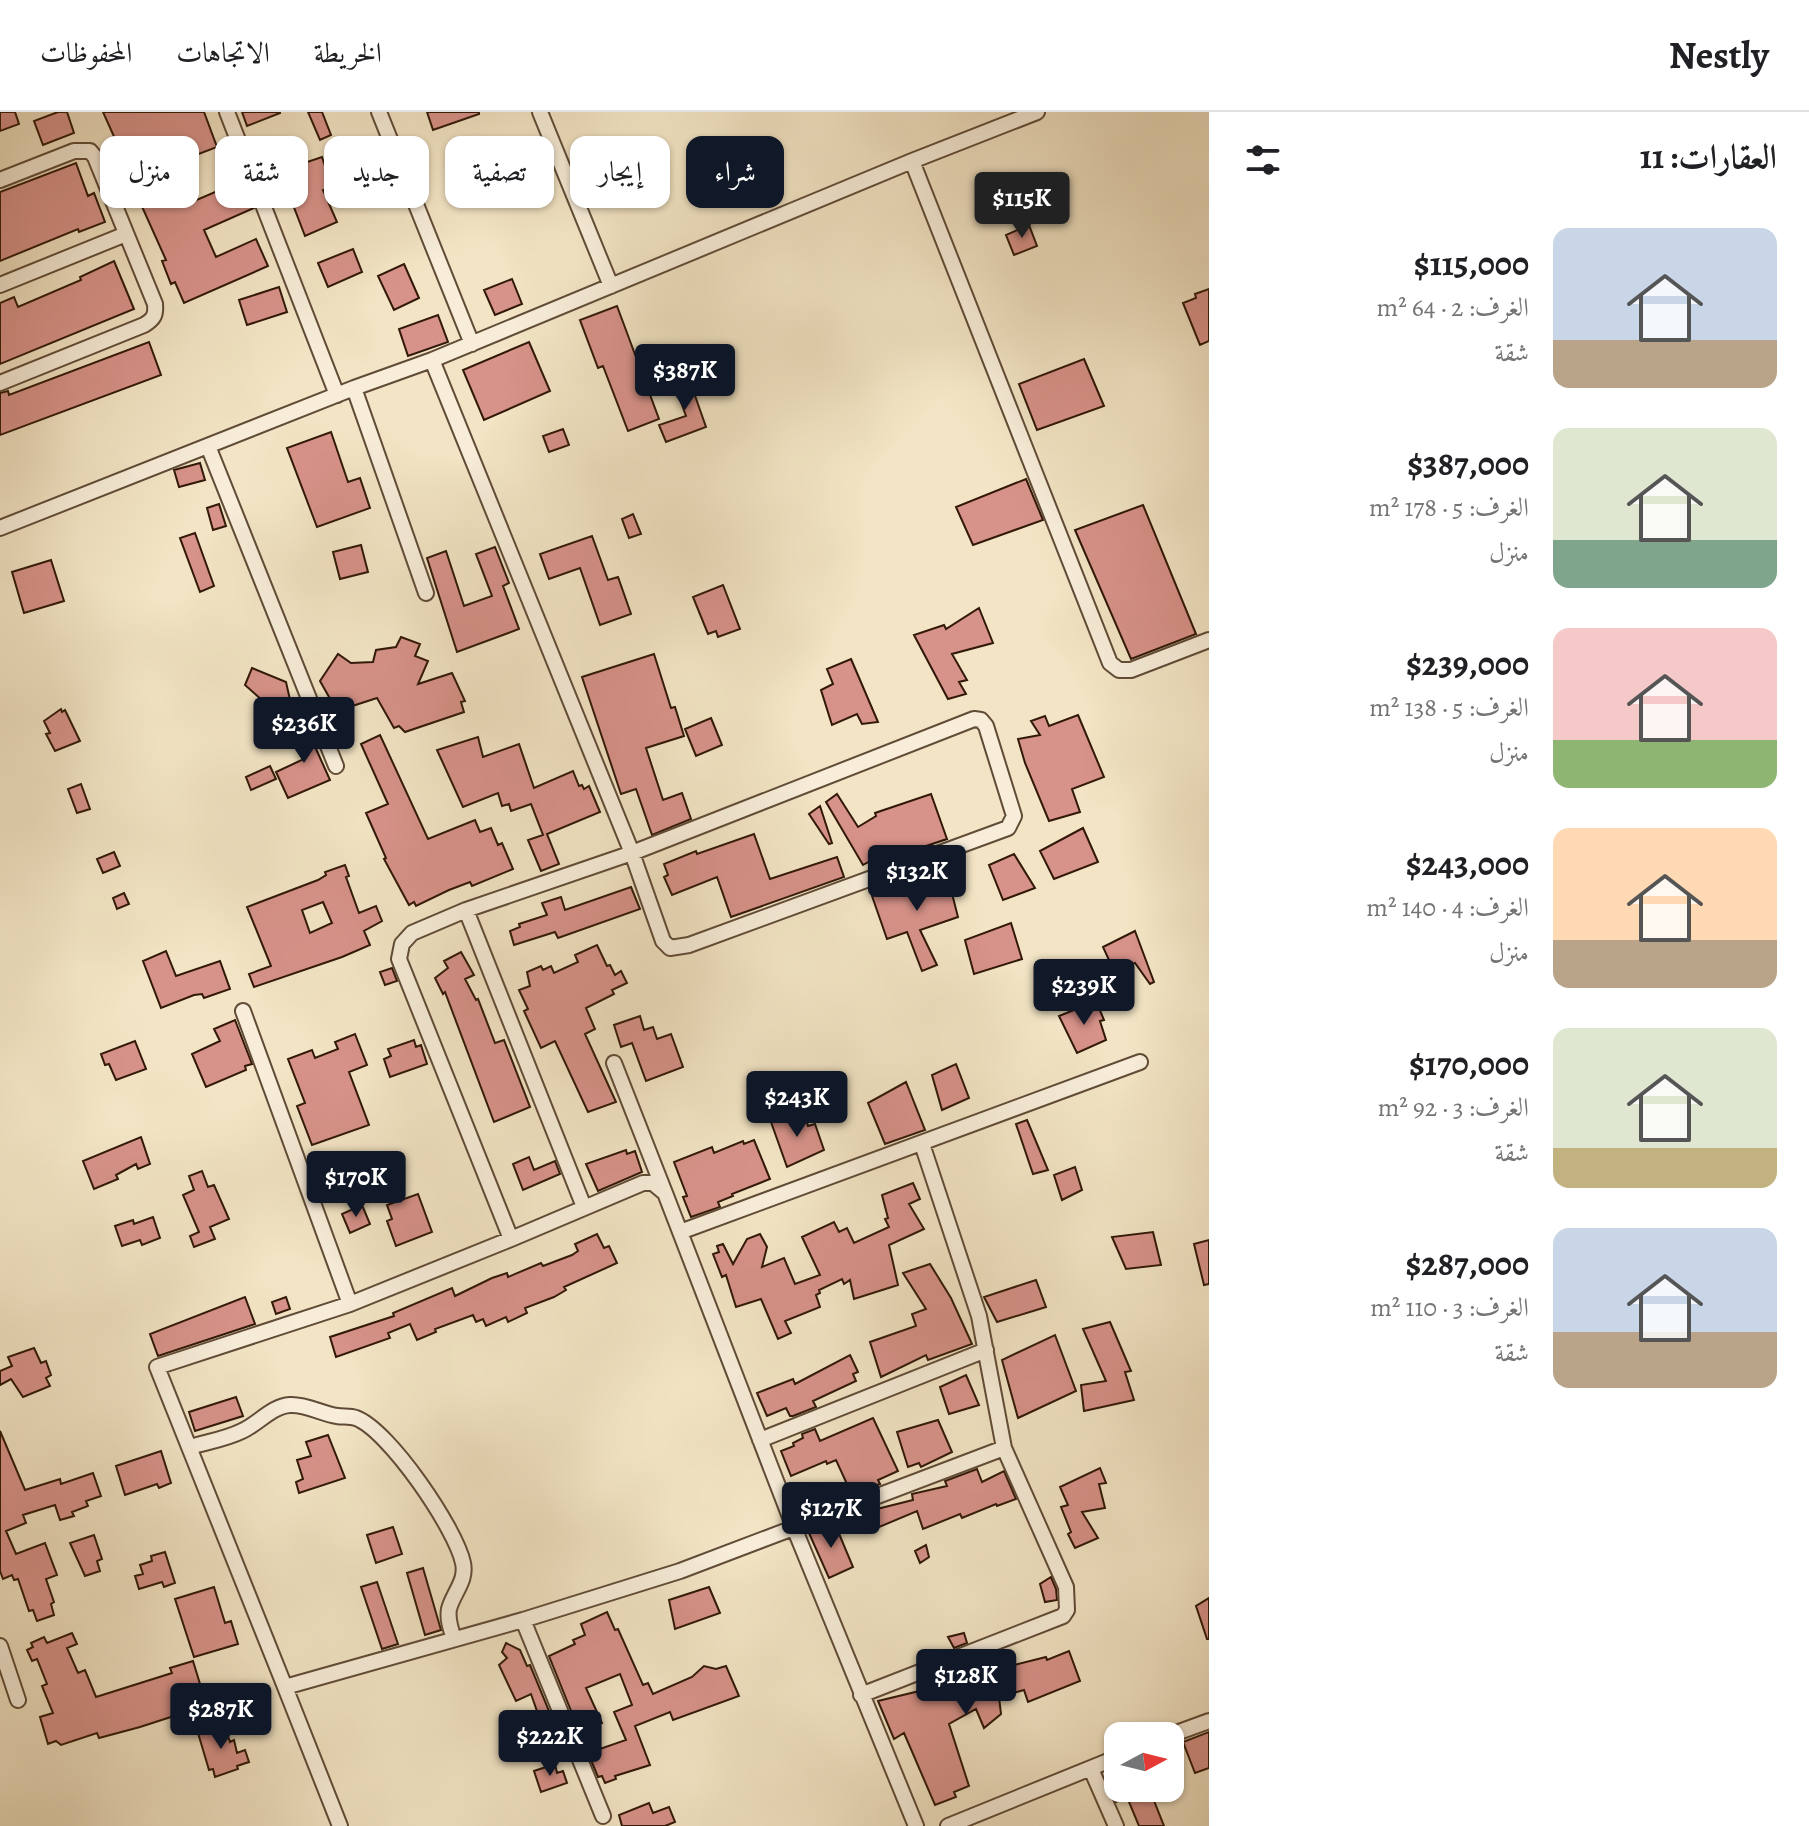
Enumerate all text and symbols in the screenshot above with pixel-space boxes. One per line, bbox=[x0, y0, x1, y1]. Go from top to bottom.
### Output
text: Nestly bbox=[1669, 29, 1769, 81]
text: المحفوظات bbox=[40, 34, 132, 72]
text: الاتجاهات bbox=[176, 34, 270, 72]
text: الخريطة bbox=[314, 34, 382, 72]
text: العقارات: 11 bbox=[1640, 133, 1777, 180]
chip: منزل bbox=[100, 136, 199, 208]
chip: شقة bbox=[215, 136, 308, 208]
chip: جديد bbox=[324, 136, 429, 208]
chip: تصفية bbox=[445, 136, 554, 208]
chip: إيجار bbox=[570, 136, 670, 208]
chip: شراء bbox=[686, 136, 784, 208]
icon: filters bbox=[1241, 138, 1285, 182]
pin: $115K bbox=[966, 172, 1078, 240]
text: $115K bbox=[993, 180, 1051, 215]
text: $115,000 bbox=[1414, 240, 1529, 287]
icon: home bbox=[1617, 260, 1713, 356]
text: الغرف: 2 · 64 m² bbox=[1377, 290, 1529, 325]
text: شقة bbox=[1495, 335, 1529, 370]
pin: $387K bbox=[629, 344, 741, 412]
text: $387K bbox=[653, 352, 717, 387]
text: $387,000 bbox=[1407, 440, 1529, 487]
icon: home bbox=[1617, 460, 1713, 556]
text: الغرف: 5 · 178 m² bbox=[1369, 490, 1529, 525]
text: منزل bbox=[1489, 535, 1529, 570]
text: $239,000 bbox=[1406, 640, 1529, 687]
icon: home bbox=[1617, 660, 1713, 756]
text: الغرف: 5 · 138 m² bbox=[1369, 690, 1529, 725]
pin: $236K bbox=[248, 697, 360, 765]
text: $236K bbox=[271, 705, 337, 740]
text: منزل bbox=[1489, 735, 1529, 770]
text: $243,000 bbox=[1406, 840, 1529, 887]
pin: $132K bbox=[861, 845, 973, 913]
text: $132K bbox=[886, 853, 948, 888]
icon: home bbox=[1617, 860, 1713, 956]
text: الغرف: 4 · 140 m² bbox=[1366, 890, 1529, 925]
text: منزل bbox=[1489, 935, 1529, 970]
pin: $239K bbox=[1028, 959, 1140, 1027]
text: $239K bbox=[1052, 967, 1116, 1002]
text: $170,000 bbox=[1409, 1040, 1529, 1087]
icon: home bbox=[1617, 1060, 1713, 1156]
pin: $243K bbox=[741, 1071, 853, 1139]
text: $243K bbox=[764, 1079, 830, 1114]
text: الغرف: 3 · 92 m² bbox=[1378, 1090, 1529, 1125]
text: شقة bbox=[1495, 1135, 1529, 1170]
pin: $170K bbox=[300, 1151, 412, 1219]
text: $170K bbox=[325, 1159, 387, 1194]
text: $287,000 bbox=[1405, 1240, 1529, 1287]
icon: home bbox=[1617, 1260, 1713, 1356]
text: الغرف: 3 · 110 m² bbox=[1370, 1290, 1529, 1325]
text: شقة bbox=[1495, 1335, 1529, 1370]
pin: $127K bbox=[775, 1482, 887, 1550]
text: $127K bbox=[800, 1490, 862, 1525]
pin: $128K bbox=[910, 1649, 1022, 1717]
text: $128K bbox=[934, 1657, 998, 1692]
pin: $287K bbox=[165, 1683, 277, 1751]
text: $287K bbox=[188, 1691, 254, 1726]
pin: $222K bbox=[494, 1710, 606, 1778]
text: $222K bbox=[517, 1718, 583, 1753]
north arrow bbox=[1104, 1722, 1184, 1802]
map controls bbox=[1104, 1722, 1184, 1802]

